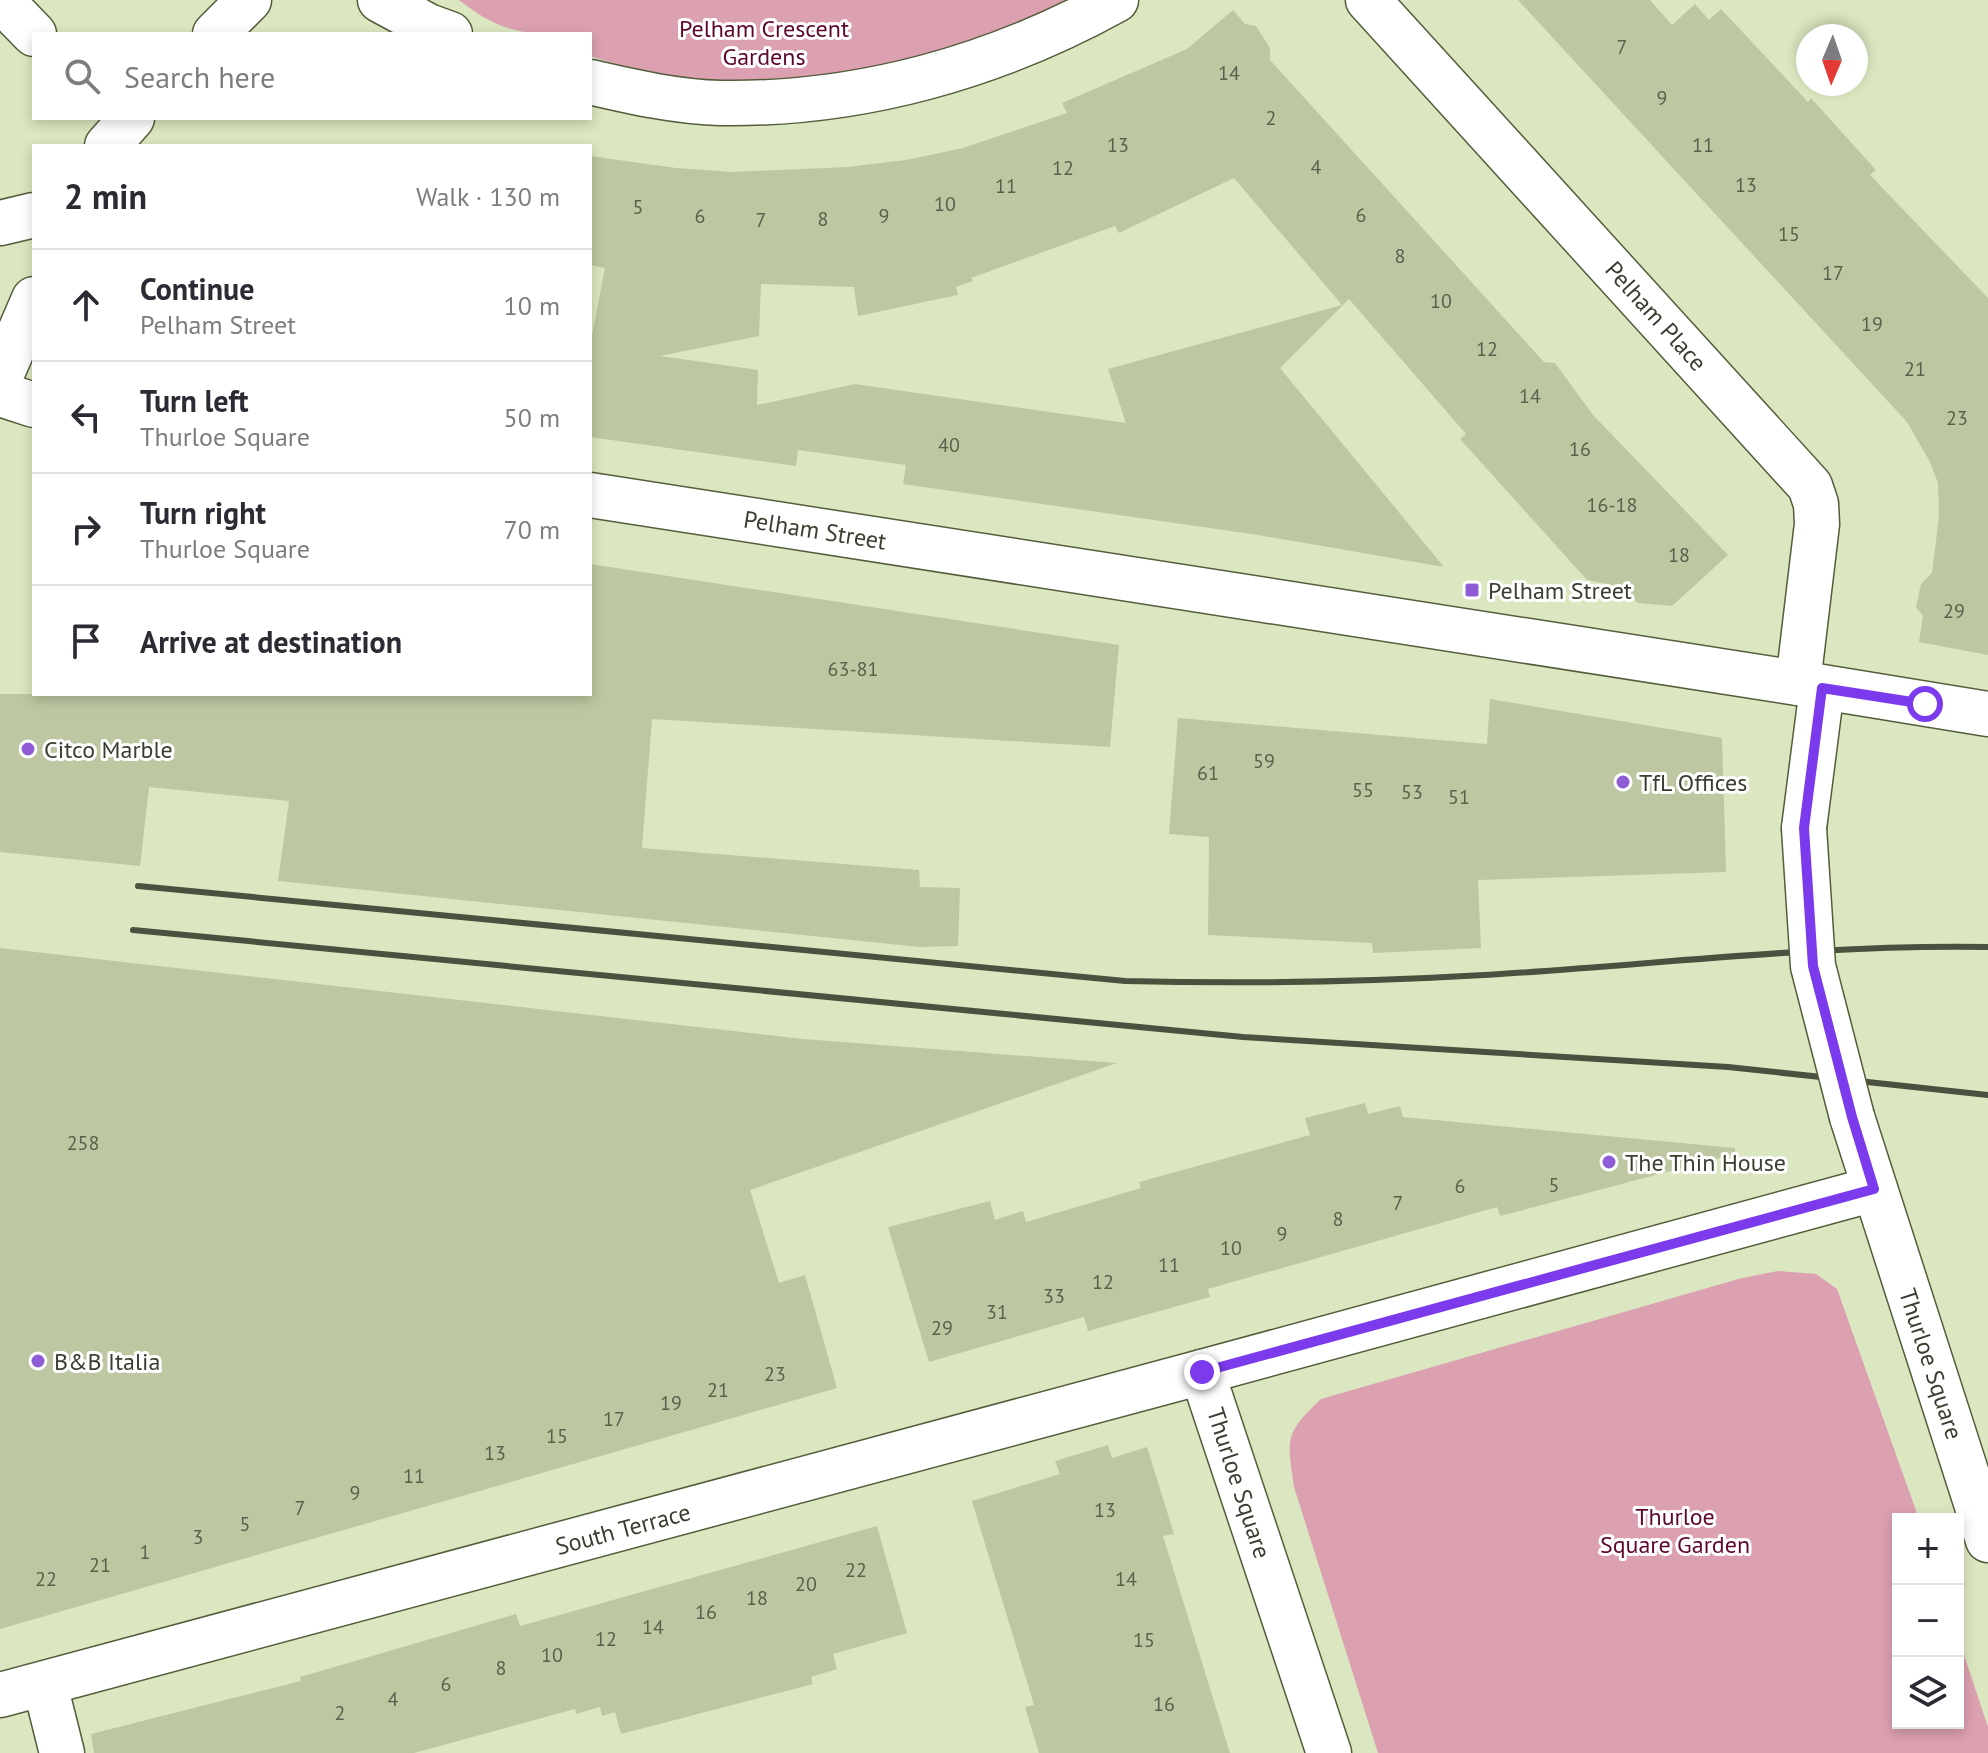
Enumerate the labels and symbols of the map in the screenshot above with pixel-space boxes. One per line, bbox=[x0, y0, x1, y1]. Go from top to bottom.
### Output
park label: Pelham Crescent Gardens bbox=[679, 13, 849, 72]
north arrow bbox=[1796, 24, 1868, 96]
house number: 7 bbox=[1617, 34, 1627, 60]
house number: 14 bbox=[1218, 60, 1240, 86]
house number: 9 bbox=[1657, 85, 1667, 111]
house number: 2 bbox=[1266, 105, 1276, 131]
house number: 13 bbox=[1107, 132, 1129, 158]
house number: 11 bbox=[1692, 132, 1714, 158]
house number: 4 bbox=[1311, 154, 1322, 180]
house number: 12 bbox=[1052, 155, 1074, 181]
house number: 13 bbox=[1735, 172, 1757, 198]
house number: 11 bbox=[995, 173, 1017, 199]
house number: 10 bbox=[934, 191, 956, 217]
house number: 5 bbox=[633, 194, 643, 220]
house number: 6 bbox=[1356, 202, 1366, 228]
house number: 6 bbox=[695, 203, 705, 229]
house number: 9 bbox=[879, 203, 889, 229]
house number: 8 bbox=[818, 206, 828, 232]
house number: 7 bbox=[756, 207, 766, 233]
house number: 15 bbox=[1778, 221, 1800, 247]
house number: 8 bbox=[1395, 243, 1405, 269]
street label: Pelham Place bbox=[1598, 255, 1714, 377]
house number: 17 bbox=[1822, 260, 1844, 286]
house number: 10 bbox=[1430, 288, 1452, 314]
house number: 19 bbox=[1861, 311, 1883, 337]
house number: 12 bbox=[1476, 336, 1498, 362]
house number: 21 bbox=[1904, 356, 1926, 382]
house number: 14 bbox=[1519, 383, 1541, 409]
house number: 23 bbox=[1946, 405, 1968, 431]
house number: 40 bbox=[938, 432, 960, 458]
house number: 16 bbox=[1569, 436, 1591, 462]
house number: 16-18 bbox=[1587, 492, 1637, 518]
street label: Pelham Street bbox=[741, 503, 889, 557]
house number: 18 bbox=[1668, 542, 1690, 568]
place label: Pelham Street bbox=[1488, 575, 1632, 606]
marker: Pelham Street bbox=[1463, 581, 1481, 599]
house number: 29 bbox=[1943, 598, 1965, 624]
house number: 63-81 bbox=[828, 656, 878, 682]
route start bbox=[1907, 686, 1943, 722]
place label: Citco Marble bbox=[44, 734, 173, 765]
marker: Citco Marble bbox=[19, 740, 37, 758]
house number: 59 bbox=[1253, 748, 1275, 774]
house number: 61 bbox=[1197, 760, 1219, 786]
place label: TfL Offices bbox=[1639, 767, 1747, 798]
marker: TfL Offices bbox=[1614, 773, 1632, 791]
house number: 55 bbox=[1352, 777, 1374, 803]
house number: 53 bbox=[1401, 779, 1423, 805]
house number: 51 bbox=[1448, 784, 1470, 810]
house number: 258 bbox=[67, 1130, 99, 1156]
place label: The Thin House bbox=[1625, 1147, 1786, 1178]
marker: The Thin House bbox=[1600, 1153, 1618, 1171]
house number: 5 bbox=[1549, 1172, 1559, 1198]
house number: 6 bbox=[1455, 1173, 1465, 1199]
house number: 7 bbox=[1393, 1190, 1403, 1216]
house number: 8 bbox=[1333, 1206, 1343, 1232]
house number: 9 bbox=[1277, 1221, 1287, 1247]
house number: 10 bbox=[1220, 1235, 1242, 1261]
house number: 11 bbox=[1158, 1252, 1180, 1278]
house number: 12 bbox=[1092, 1269, 1114, 1295]
house number: 33 bbox=[1043, 1283, 1065, 1309]
street label: Thurloe Square bbox=[1892, 1285, 1970, 1443]
house number: 31 bbox=[986, 1299, 1008, 1325]
house number: 29 bbox=[931, 1315, 953, 1341]
place label: B&B Italia bbox=[54, 1346, 160, 1377]
marker: B&B Italia bbox=[29, 1352, 47, 1370]
route end bbox=[1184, 1354, 1220, 1390]
house number: 23 bbox=[764, 1361, 786, 1387]
house number: 21 bbox=[707, 1377, 729, 1403]
house number: 19 bbox=[660, 1390, 682, 1416]
street label: Thurloe Square bbox=[1200, 1404, 1278, 1562]
house number: 17 bbox=[603, 1406, 625, 1432]
house number: 15 bbox=[546, 1423, 568, 1449]
house number: 13 bbox=[484, 1440, 506, 1466]
house number: 11 bbox=[403, 1463, 425, 1489]
house number: 9 bbox=[350, 1480, 360, 1506]
house number: 7 bbox=[295, 1495, 305, 1521]
street label: South Terrace bbox=[552, 1496, 694, 1562]
house number: 13 bbox=[1094, 1497, 1116, 1523]
park label: Thurloe Square Garden bbox=[1600, 1501, 1750, 1560]
house number: 5 bbox=[240, 1511, 250, 1537]
house number: 3 bbox=[193, 1524, 203, 1550]
house number: 1 bbox=[140, 1539, 150, 1565]
house number: 21 bbox=[89, 1552, 111, 1578]
house number: 22 bbox=[845, 1557, 867, 1583]
house number: 22 bbox=[35, 1566, 57, 1592]
house number: 14 bbox=[1115, 1566, 1137, 1592]
house number: 20 bbox=[795, 1571, 817, 1597]
house number: 18 bbox=[746, 1585, 768, 1611]
house number: 16 bbox=[695, 1599, 717, 1625]
house number: 14 bbox=[642, 1614, 664, 1640]
house number: 12 bbox=[595, 1626, 617, 1652]
house number: 15 bbox=[1133, 1627, 1155, 1653]
house number: 10 bbox=[541, 1642, 563, 1668]
house number: 8 bbox=[496, 1655, 506, 1681]
house number: 6 bbox=[441, 1671, 451, 1697]
house number: 4 bbox=[388, 1686, 399, 1712]
house number: 16 bbox=[1153, 1691, 1175, 1717]
house number: 2 bbox=[335, 1700, 345, 1726]

